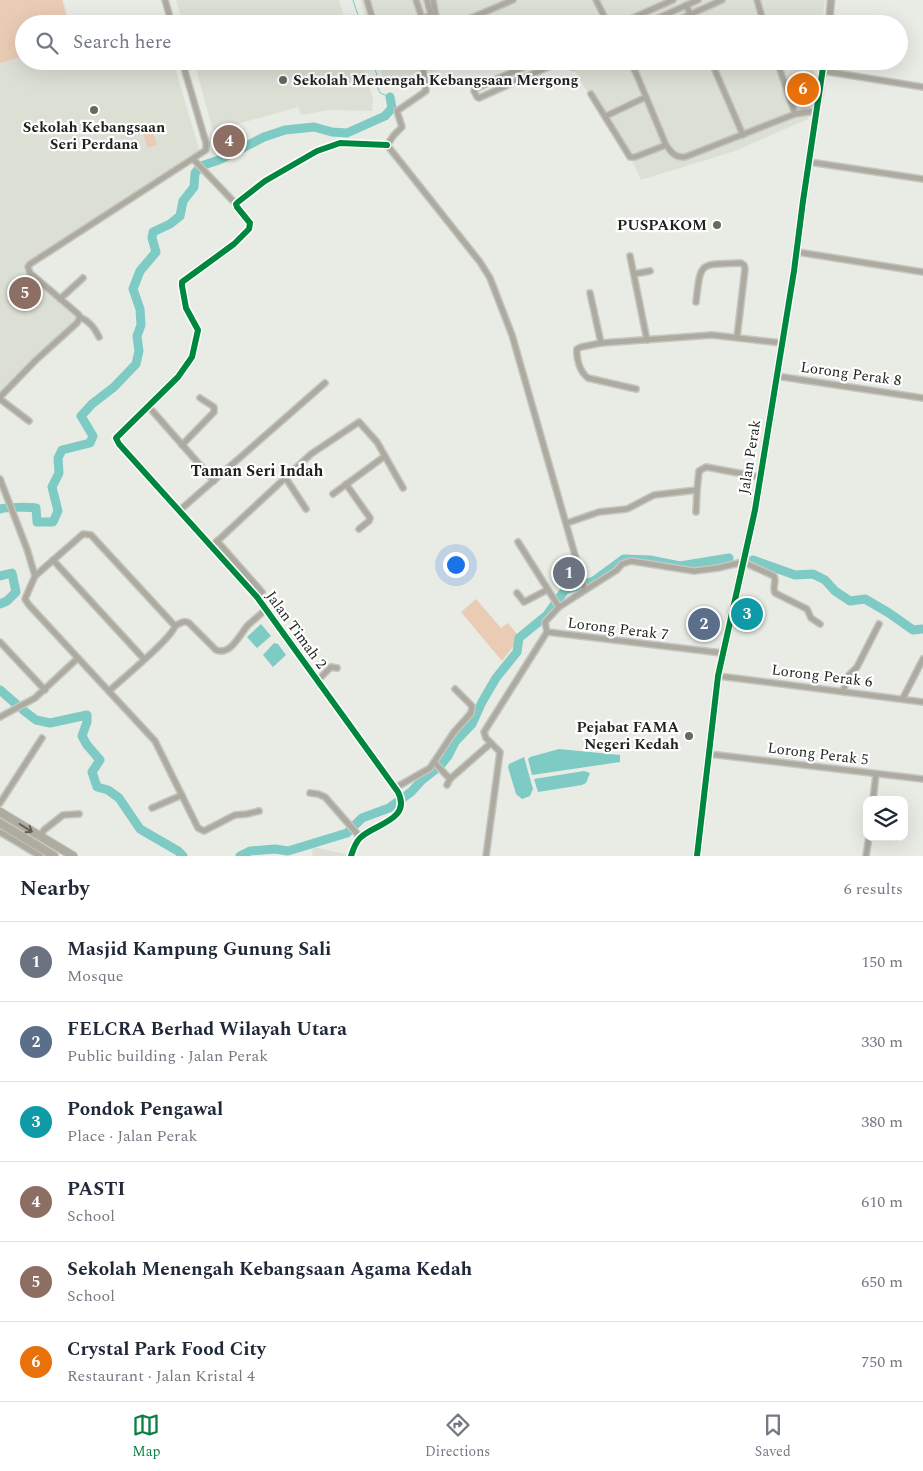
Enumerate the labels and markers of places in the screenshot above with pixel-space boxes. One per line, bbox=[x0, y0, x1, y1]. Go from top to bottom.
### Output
place label: Sekolah Menengah Kebangsaan Mergong bbox=[293, 69, 579, 92]
pin: 6 bbox=[787, 70, 819, 108]
marker: Sekolah Menengah Kebangsaan Mergong bbox=[277, 74, 289, 86]
marker: Sekolah Kebangsaan Seri Perdana bbox=[88, 104, 100, 116]
place label: Sekolah Kebangsaan Seri Perdana bbox=[23, 116, 165, 156]
pin: 4 bbox=[213, 122, 245, 160]
place label: PUSPAKOM bbox=[617, 214, 707, 237]
marker: PUSPAKOM bbox=[711, 219, 723, 231]
pin: 5 bbox=[9, 274, 41, 312]
pin: 1 bbox=[553, 554, 585, 592]
pin: 3 bbox=[731, 595, 763, 633]
pin: 2 bbox=[688, 605, 720, 643]
place label: Pejabat FAMA Negeri Kedah bbox=[576, 716, 679, 756]
marker: Pejabat FAMA Negeri Kedah bbox=[683, 730, 695, 742]

